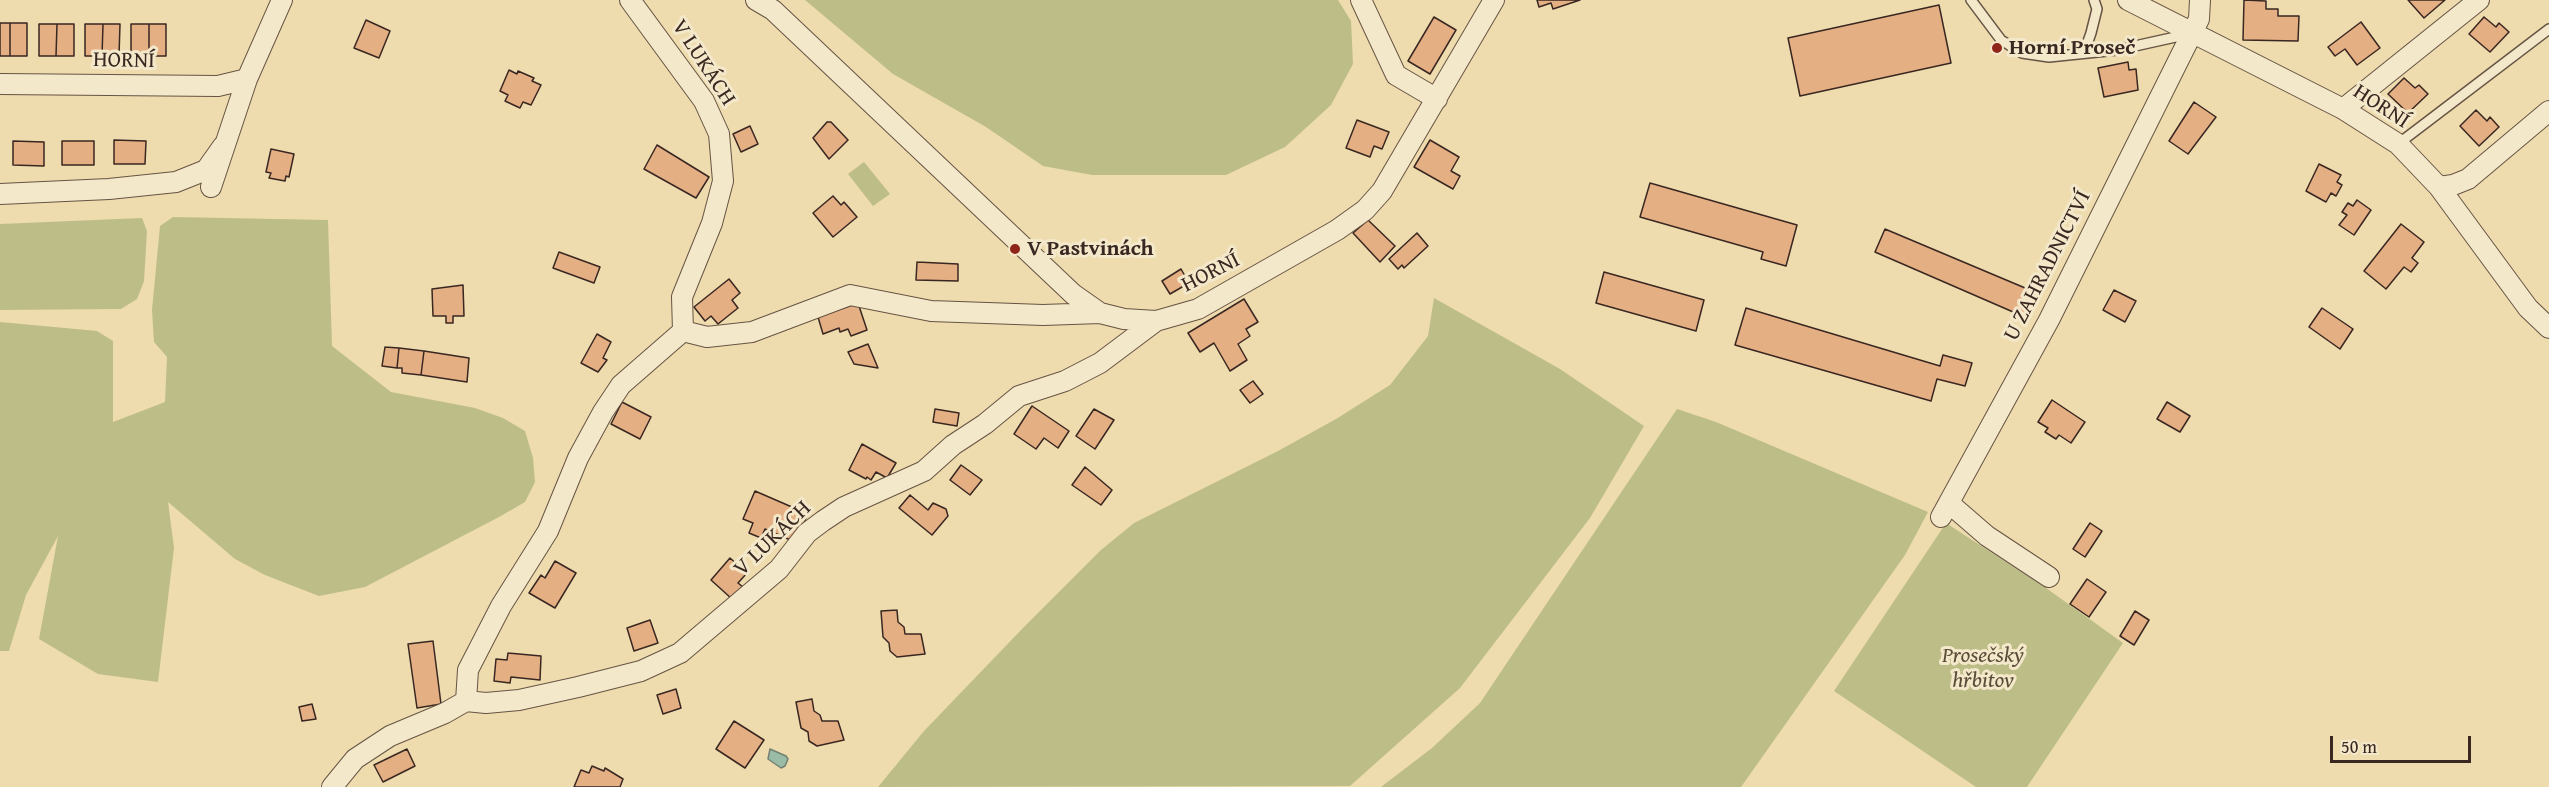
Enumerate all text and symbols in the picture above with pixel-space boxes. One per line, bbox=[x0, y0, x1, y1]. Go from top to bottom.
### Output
street label: V LUKÁCH bbox=[665, 15, 741, 111]
place label: Horní Proseč bbox=[2009, 35, 2135, 61]
marker: Horní Proseč bbox=[1990, 41, 2004, 55]
street label: HORNÍ bbox=[93, 47, 155, 75]
street label: HORNÍ bbox=[2348, 79, 2414, 135]
street label: U ZAHRADNICTVÍ bbox=[1999, 187, 2097, 345]
place label: V Pastvinách bbox=[1027, 236, 1154, 262]
marker: V Pastvinách bbox=[1008, 242, 1022, 256]
street label: HORNÍ bbox=[1177, 247, 1245, 299]
street label: V LUKÁCH bbox=[729, 496, 817, 582]
park label: Prosečský hřbitov bbox=[1942, 643, 2024, 694]
scale bar bbox=[2333, 724, 2474, 762]
text: 50 m bbox=[2341, 733, 2377, 760]

